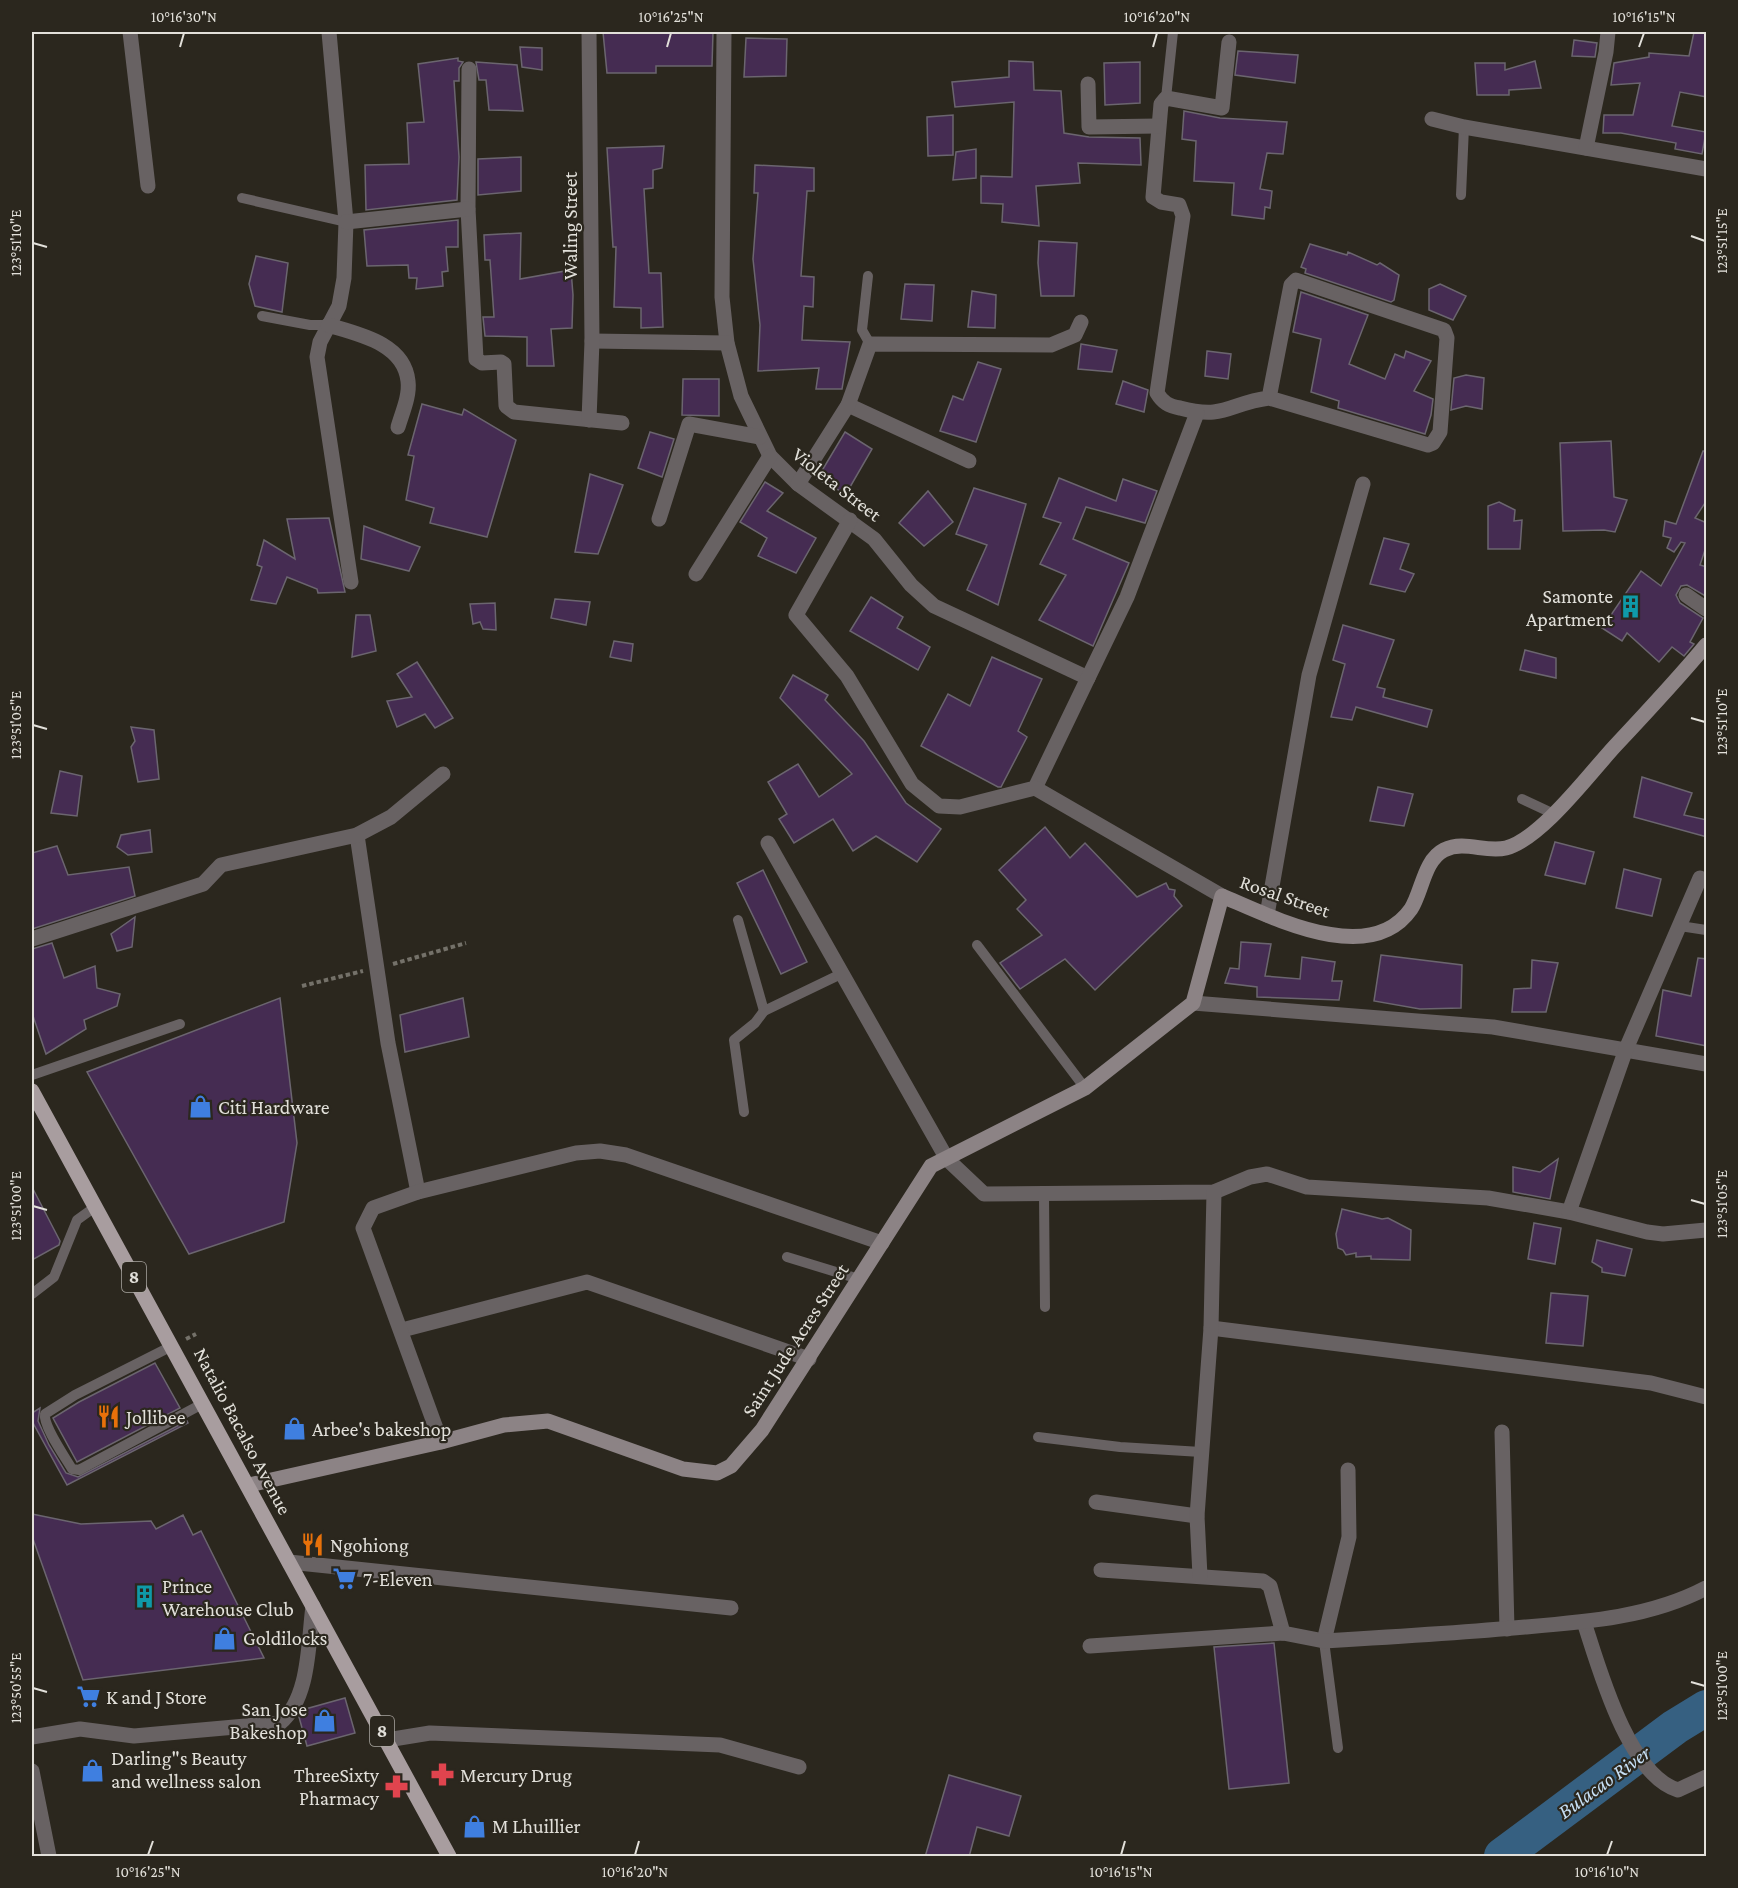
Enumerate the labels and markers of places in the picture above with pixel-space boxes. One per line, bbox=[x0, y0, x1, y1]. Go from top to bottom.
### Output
place label: Samonte Apartment bbox=[1526, 585, 1613, 631]
building icon: Samonte Apartment bbox=[1618, 594, 1644, 620]
shop icon: Citi Hardware bbox=[187, 1094, 213, 1120]
place label: Citi Hardware bbox=[218, 1096, 330, 1118]
restaurant icon: Jollibee bbox=[95, 1404, 121, 1430]
place label: Jollibee bbox=[124, 1406, 186, 1429]
shop icon: Arbee's bakeshop bbox=[281, 1416, 307, 1442]
place label: Arbee's bakeshop bbox=[312, 1418, 451, 1441]
restaurant icon: Ngohiong bbox=[299, 1532, 325, 1558]
place label: Ngohiong bbox=[330, 1534, 409, 1557]
supermarket icon: 7-Eleven bbox=[332, 1566, 358, 1592]
place label: 7-Eleven bbox=[363, 1568, 433, 1590]
place label: Prince Warehouse Club bbox=[162, 1575, 294, 1620]
building icon: Prince Warehouse Club bbox=[131, 1584, 157, 1610]
shop icon: Goldilocks bbox=[212, 1625, 238, 1651]
place label: Goldilocks bbox=[243, 1627, 327, 1649]
supermarket icon: K and J Store bbox=[75, 1684, 101, 1710]
place label: K and J Store bbox=[106, 1686, 207, 1709]
place label: San Jose Bakeshop bbox=[230, 1698, 307, 1744]
shop icon: San Jose Bakeshop bbox=[312, 1708, 338, 1734]
place label: Darling"s Beauty and wellness salon bbox=[111, 1747, 261, 1792]
shop icon: Darling"s Beauty and wellness salon bbox=[80, 1757, 106, 1783]
pharmacy icon: Mercury Drug bbox=[429, 1762, 455, 1788]
place label: ThreeSixty Pharmacy bbox=[294, 1764, 380, 1810]
place label: Mercury Drug bbox=[460, 1764, 572, 1787]
pharmacy icon: ThreeSixty Pharmacy bbox=[384, 1774, 410, 1800]
shop icon: M Lhuillier bbox=[461, 1813, 487, 1839]
place label: M Lhuillier bbox=[492, 1815, 581, 1837]

